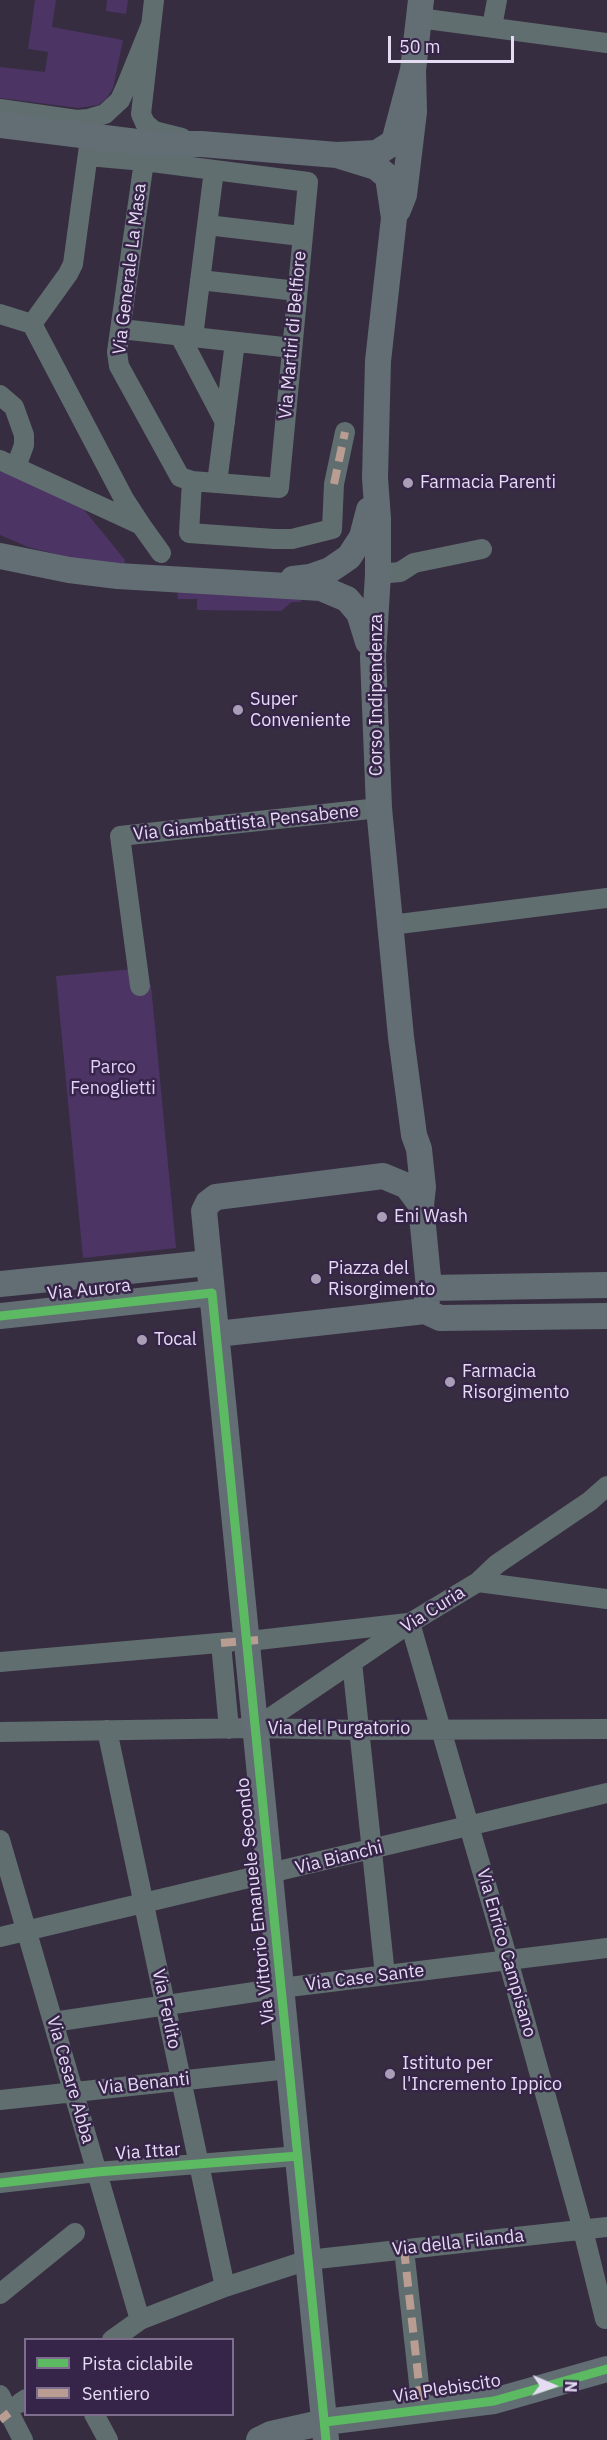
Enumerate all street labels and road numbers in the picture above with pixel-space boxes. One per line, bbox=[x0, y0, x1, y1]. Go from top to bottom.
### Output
street label: Via Generale La Masa bbox=[109, 182, 151, 356]
street label: Via Martiri di Belfiore bbox=[275, 250, 311, 420]
street label: Corso Indipendenza bbox=[366, 614, 388, 776]
street label: Via Giambattista Pensabene bbox=[132, 800, 360, 846]
street label: Via Aurora bbox=[46, 1275, 132, 1305]
street label: Via Curia bbox=[397, 1582, 469, 1638]
street label: Via del Purgatorio bbox=[268, 1718, 410, 1740]
street label: Via Vittorio Emanuele Secondo bbox=[232, 1777, 280, 2025]
street label: Via Bianchi bbox=[293, 1837, 385, 1879]
street label: Via Enrico Campisano bbox=[472, 1866, 540, 2040]
street label: Via Case Sante bbox=[304, 1960, 426, 1996]
street label: Via Ferlito bbox=[147, 1967, 185, 2051]
street label: Via Cesare Abba bbox=[42, 2014, 98, 2146]
street label: Via Benanti bbox=[97, 2068, 191, 2100]
street label: Via Ittar bbox=[115, 2139, 181, 2165]
street label: Via della Filanda bbox=[391, 2225, 525, 2261]
street label: Via Plebiscito bbox=[392, 2370, 502, 2408]

